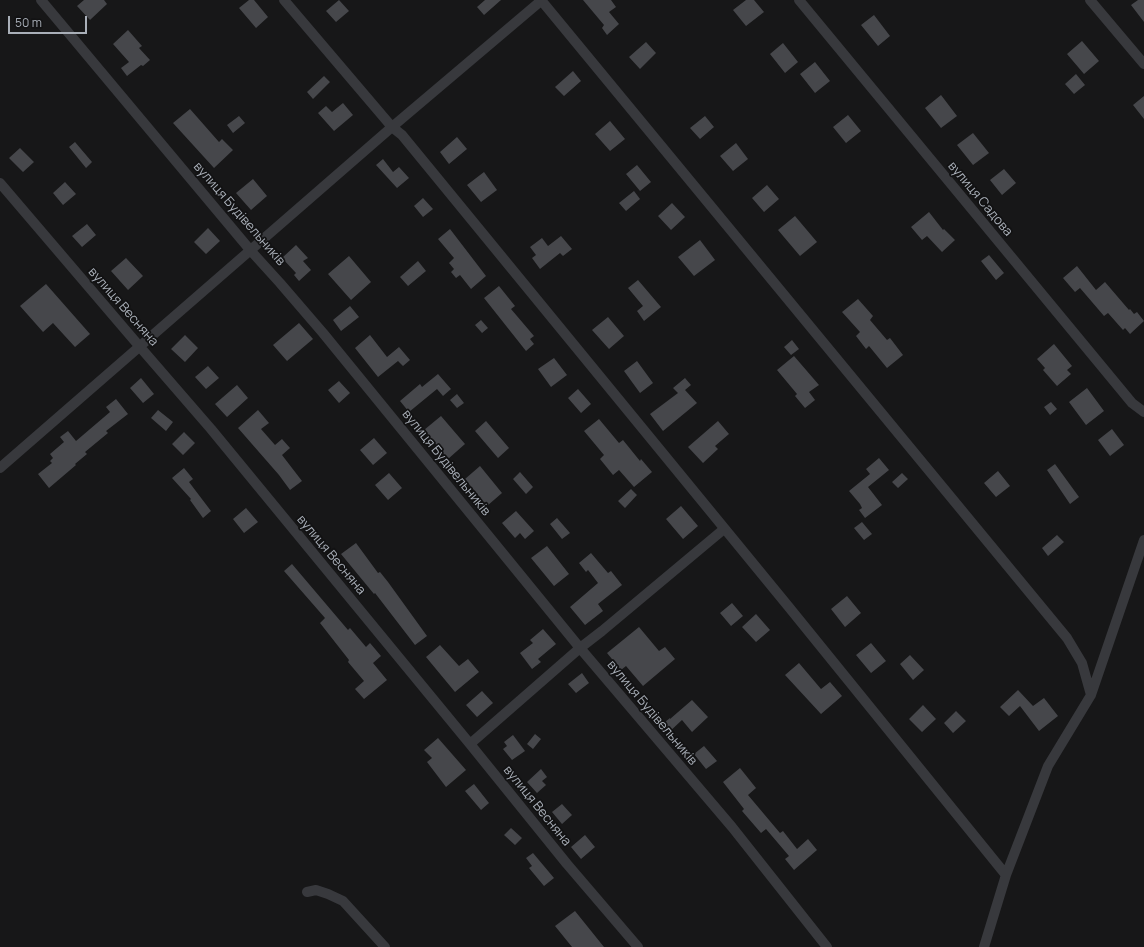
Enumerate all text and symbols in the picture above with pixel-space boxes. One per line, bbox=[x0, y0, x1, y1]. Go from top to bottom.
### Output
scale bar bbox=[10, 8, 89, 34]
text: 50 m bbox=[15, 14, 42, 31]
street label: вулиця Будівельників bbox=[190, 159, 288, 269]
street label: вулиця Садова bbox=[944, 159, 1016, 239]
street label: вулиця Весняна bbox=[85, 265, 161, 349]
street label: вулиця Будівельників bbox=[398, 407, 494, 519]
street label: вулиця Весняна bbox=[293, 512, 369, 598]
street label: вулиця Будівельників bbox=[604, 657, 700, 769]
street label: вулиця Весняна bbox=[500, 763, 574, 849]

